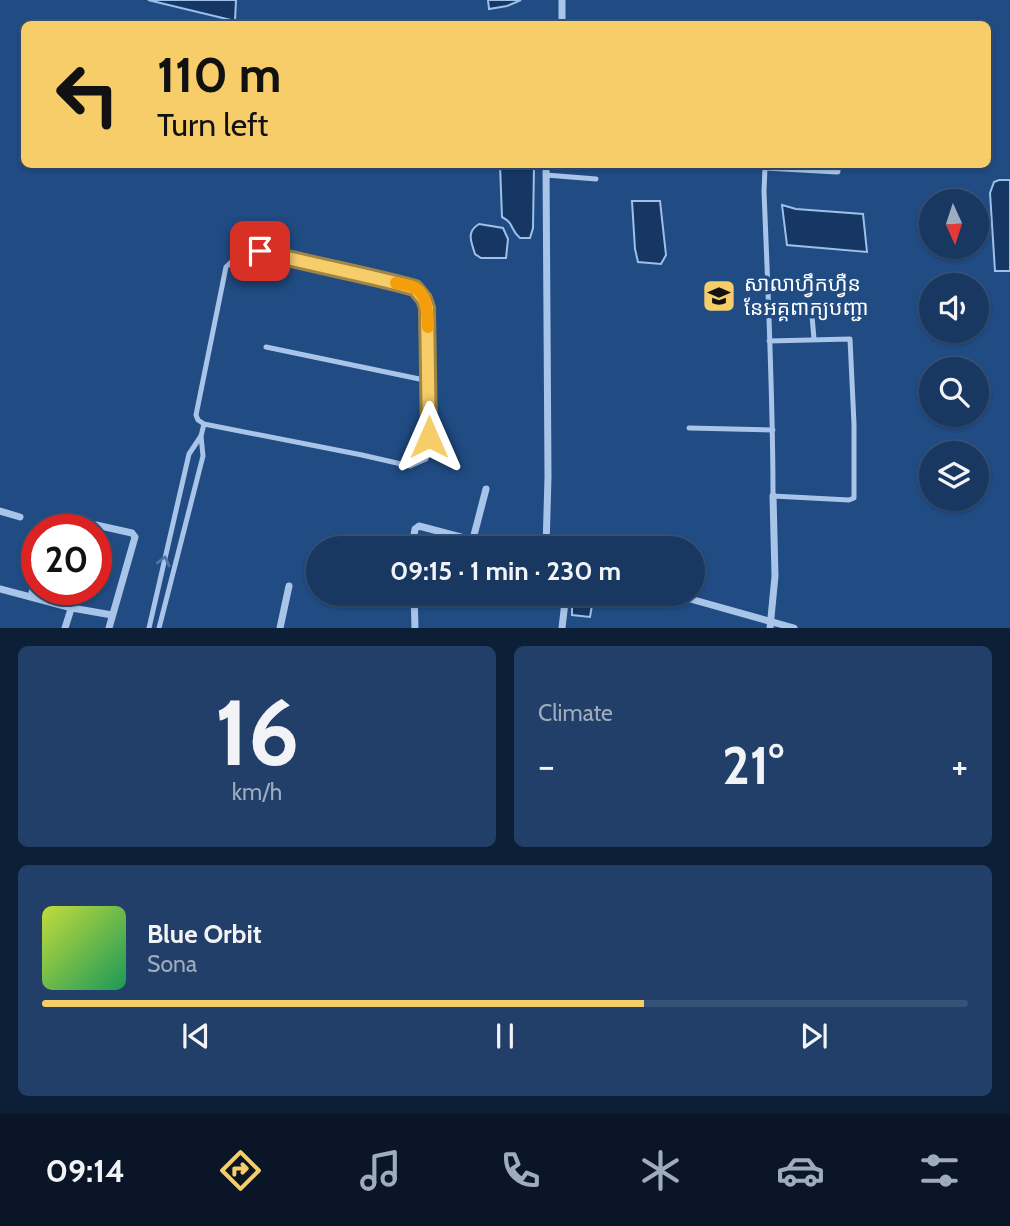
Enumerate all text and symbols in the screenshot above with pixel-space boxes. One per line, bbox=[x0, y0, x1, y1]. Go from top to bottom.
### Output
text: 110 m bbox=[157, 45, 281, 104]
icon: left bbox=[42, 49, 133, 140]
text: Turn left bbox=[157, 105, 268, 144]
north arrow bbox=[919, 189, 989, 259]
map controls bbox=[919, 189, 989, 511]
pin bbox=[230, 221, 290, 281]
icon: arrive bbox=[241, 232, 279, 270]
place label: សាលាហ្វឹកហ្វឺន នែអគ្គពាក្យបញ្ជា bbox=[744, 271, 868, 322]
button: sound bbox=[919, 273, 989, 343]
school or university icon: សាលាហ្វឹកហ្វឺន នែអគ្គពាក្យបញ្ជា bbox=[700, 277, 738, 315]
button: search bbox=[919, 357, 989, 427]
position arrow bbox=[392, 400, 466, 474]
button: layers bbox=[919, 441, 989, 511]
speed limit sign: 20 bbox=[21, 514, 112, 605]
one-way arrow bbox=[156, 555, 171, 567]
text: 09:15 · 1 min · 230 m bbox=[390, 555, 621, 587]
text: 16 bbox=[215, 677, 299, 788]
text: Climate bbox=[538, 699, 613, 727]
text: 21° bbox=[722, 734, 784, 797]
text: − bbox=[538, 742, 555, 789]
text: + bbox=[951, 742, 968, 789]
text: km/h bbox=[232, 778, 282, 806]
text: Blue Orbit bbox=[147, 918, 262, 950]
text: Sona bbox=[147, 950, 197, 978]
icon: previous bbox=[177, 1017, 215, 1055]
icon: pause bbox=[486, 1017, 524, 1055]
icon: next bbox=[795, 1017, 833, 1055]
icon: directions bbox=[216, 1146, 265, 1195]
icon: music bbox=[356, 1146, 405, 1195]
icon: phone bbox=[496, 1146, 545, 1195]
icon: climate bbox=[636, 1146, 685, 1195]
icon: car bbox=[776, 1146, 825, 1195]
icon: filters bbox=[915, 1146, 964, 1195]
text: 09:14 bbox=[45, 1151, 125, 1190]

